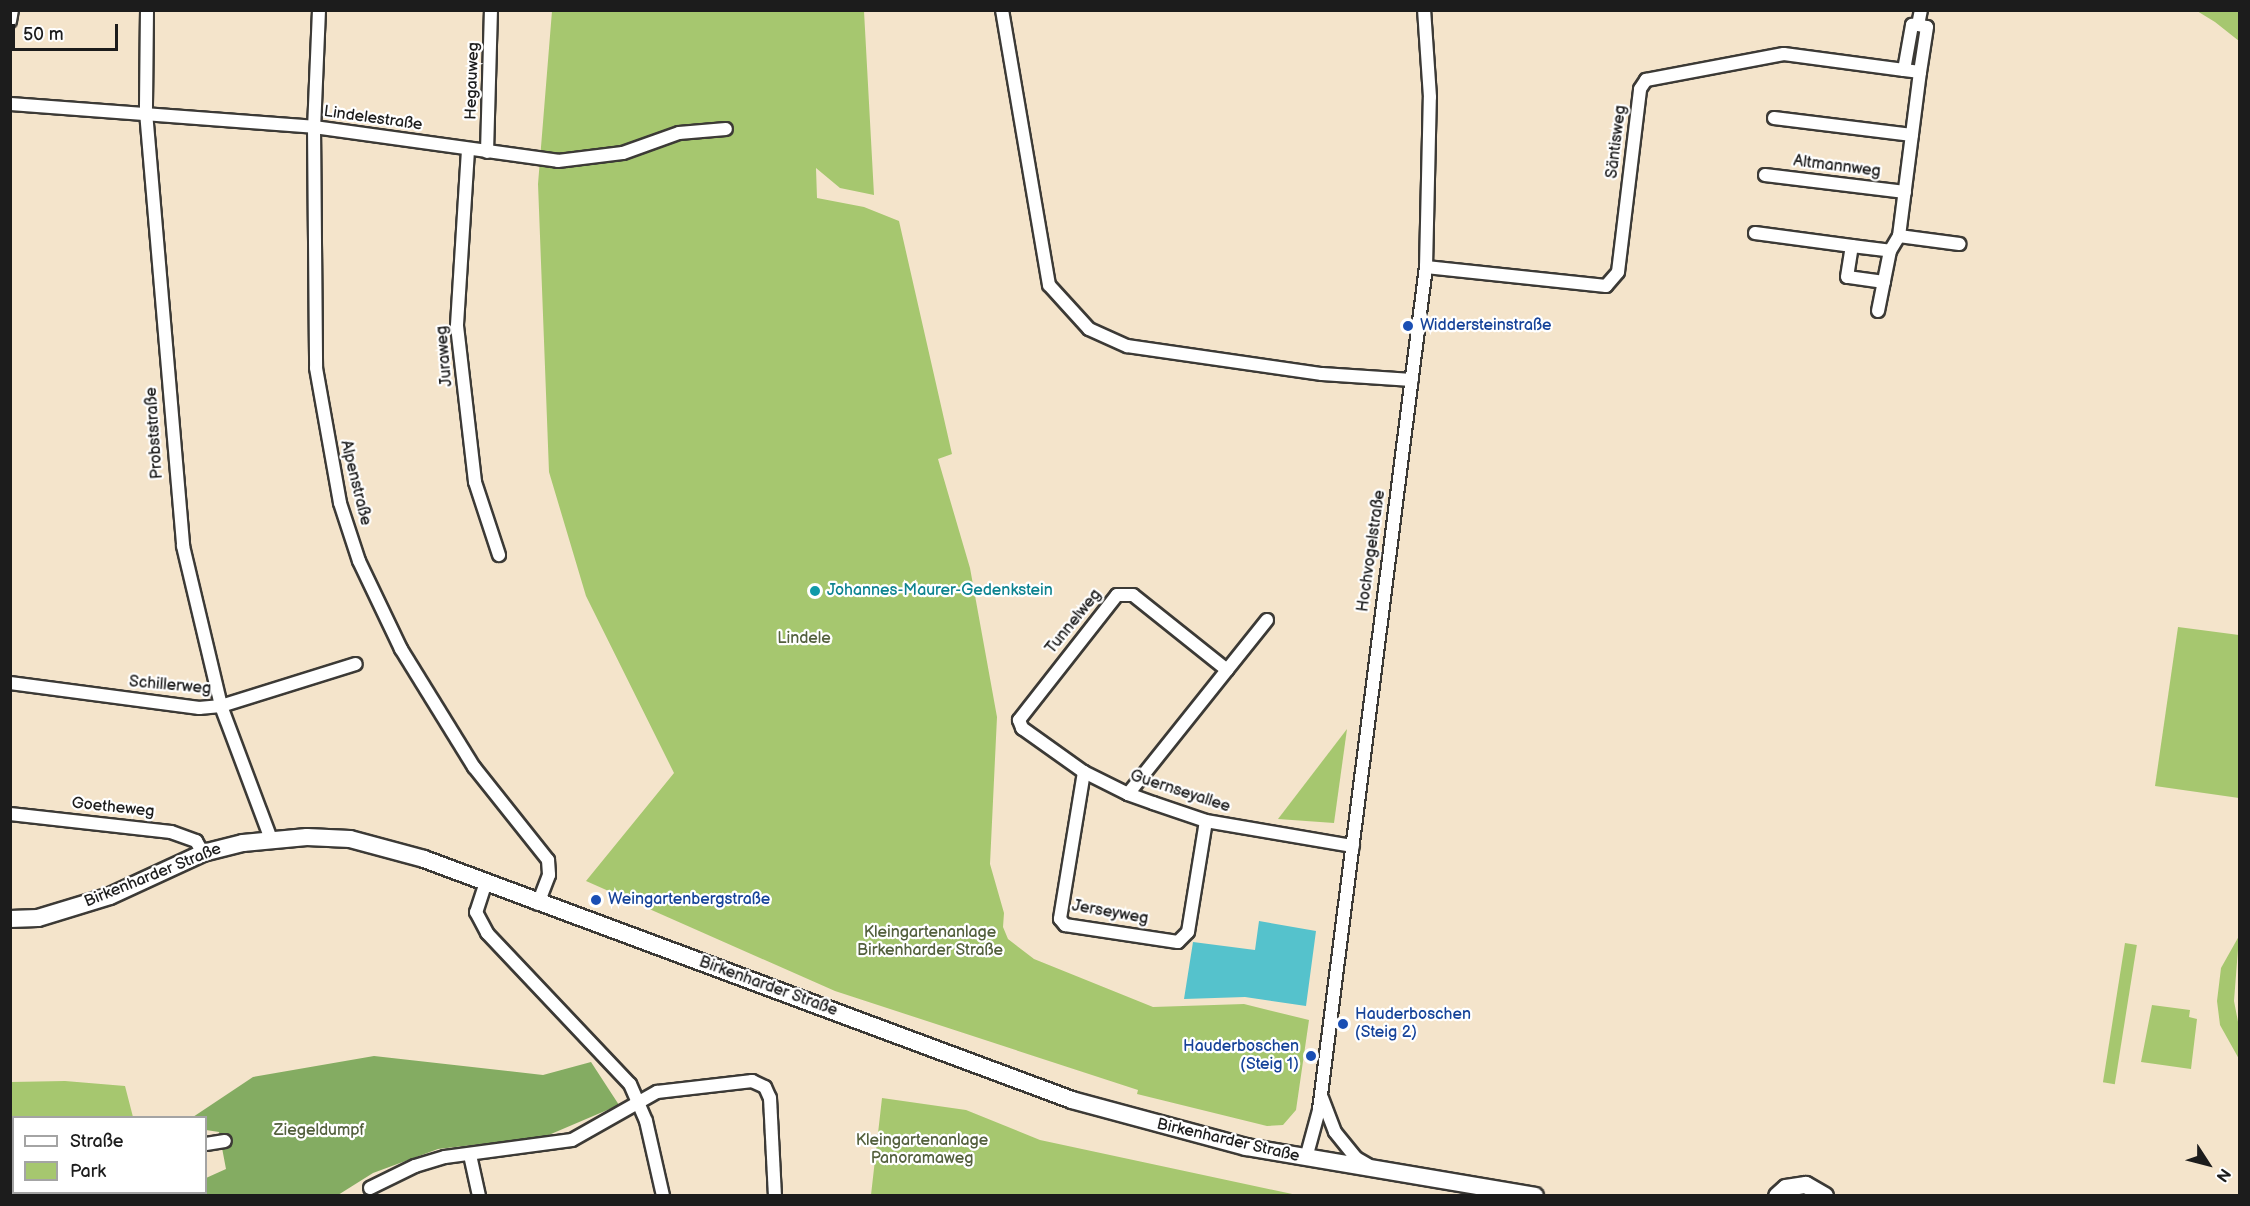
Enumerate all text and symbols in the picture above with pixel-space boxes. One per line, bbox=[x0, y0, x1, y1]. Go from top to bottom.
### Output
scale bar bbox=[15, 12, 122, 50]
text: 50 m bbox=[23, 24, 64, 45]
street label: Hegauweg bbox=[462, 42, 484, 120]
street label: Lindelestraße bbox=[322, 103, 424, 135]
street label: Säntisweg bbox=[1603, 104, 1631, 180]
street label: Altmannweg bbox=[1792, 152, 1882, 182]
place label: Widdersteinstraße bbox=[1420, 316, 1552, 336]
marker: Widdersteinstraße bbox=[1401, 319, 1415, 333]
street label: Juraweg bbox=[433, 325, 457, 387]
street label: Probststraße bbox=[142, 386, 168, 480]
street label: Alpenstraße bbox=[335, 439, 375, 527]
street label: Hochvogelstraße bbox=[1354, 489, 1390, 613]
place label: Johannes-Maurer-Gedenkstein bbox=[827, 581, 1053, 601]
marker: Johannes-Maurer-Gedenkstein bbox=[808, 584, 822, 598]
street label: Tunnelweg bbox=[1042, 586, 1106, 658]
park label: Lindele bbox=[777, 629, 831, 649]
street label: Schillerweg bbox=[128, 673, 212, 699]
street label: Guernseyallee bbox=[1127, 767, 1233, 817]
street label: Goetheweg bbox=[71, 794, 155, 822]
street label: Birkenharder Straße bbox=[82, 840, 224, 912]
place label: Weingartenbergstraße bbox=[608, 890, 770, 910]
marker: Weingartenbergstraße bbox=[589, 893, 603, 907]
street label: Jerseyweg bbox=[1070, 897, 1150, 929]
park label: Kleingartenanlage Birkenharder Straße bbox=[857, 923, 1003, 961]
street label: Birkenharder Straße bbox=[696, 953, 840, 1021]
place label: Hauderboschen (Steig 2) bbox=[1355, 1005, 1471, 1043]
marker: Hauderboschen (Steig 2) bbox=[1336, 1017, 1350, 1031]
place label: Hauderboschen (Steig 1) bbox=[1183, 1037, 1299, 1075]
marker: Hauderboschen (Steig 1) bbox=[1304, 1049, 1318, 1063]
street label: Birkenharder Straße bbox=[1155, 1115, 1301, 1167]
legend bbox=[12, 1116, 207, 1194]
park label: Ziegeldumpf bbox=[274, 1121, 364, 1141]
text: Straße bbox=[70, 1131, 123, 1152]
park label: Kleingartenanlage Panoramaweg bbox=[856, 1131, 988, 1169]
north arrow bbox=[2178, 1134, 2238, 1194]
text: Park bbox=[70, 1161, 106, 1182]
text: N bbox=[2212, 1164, 2234, 1185]

